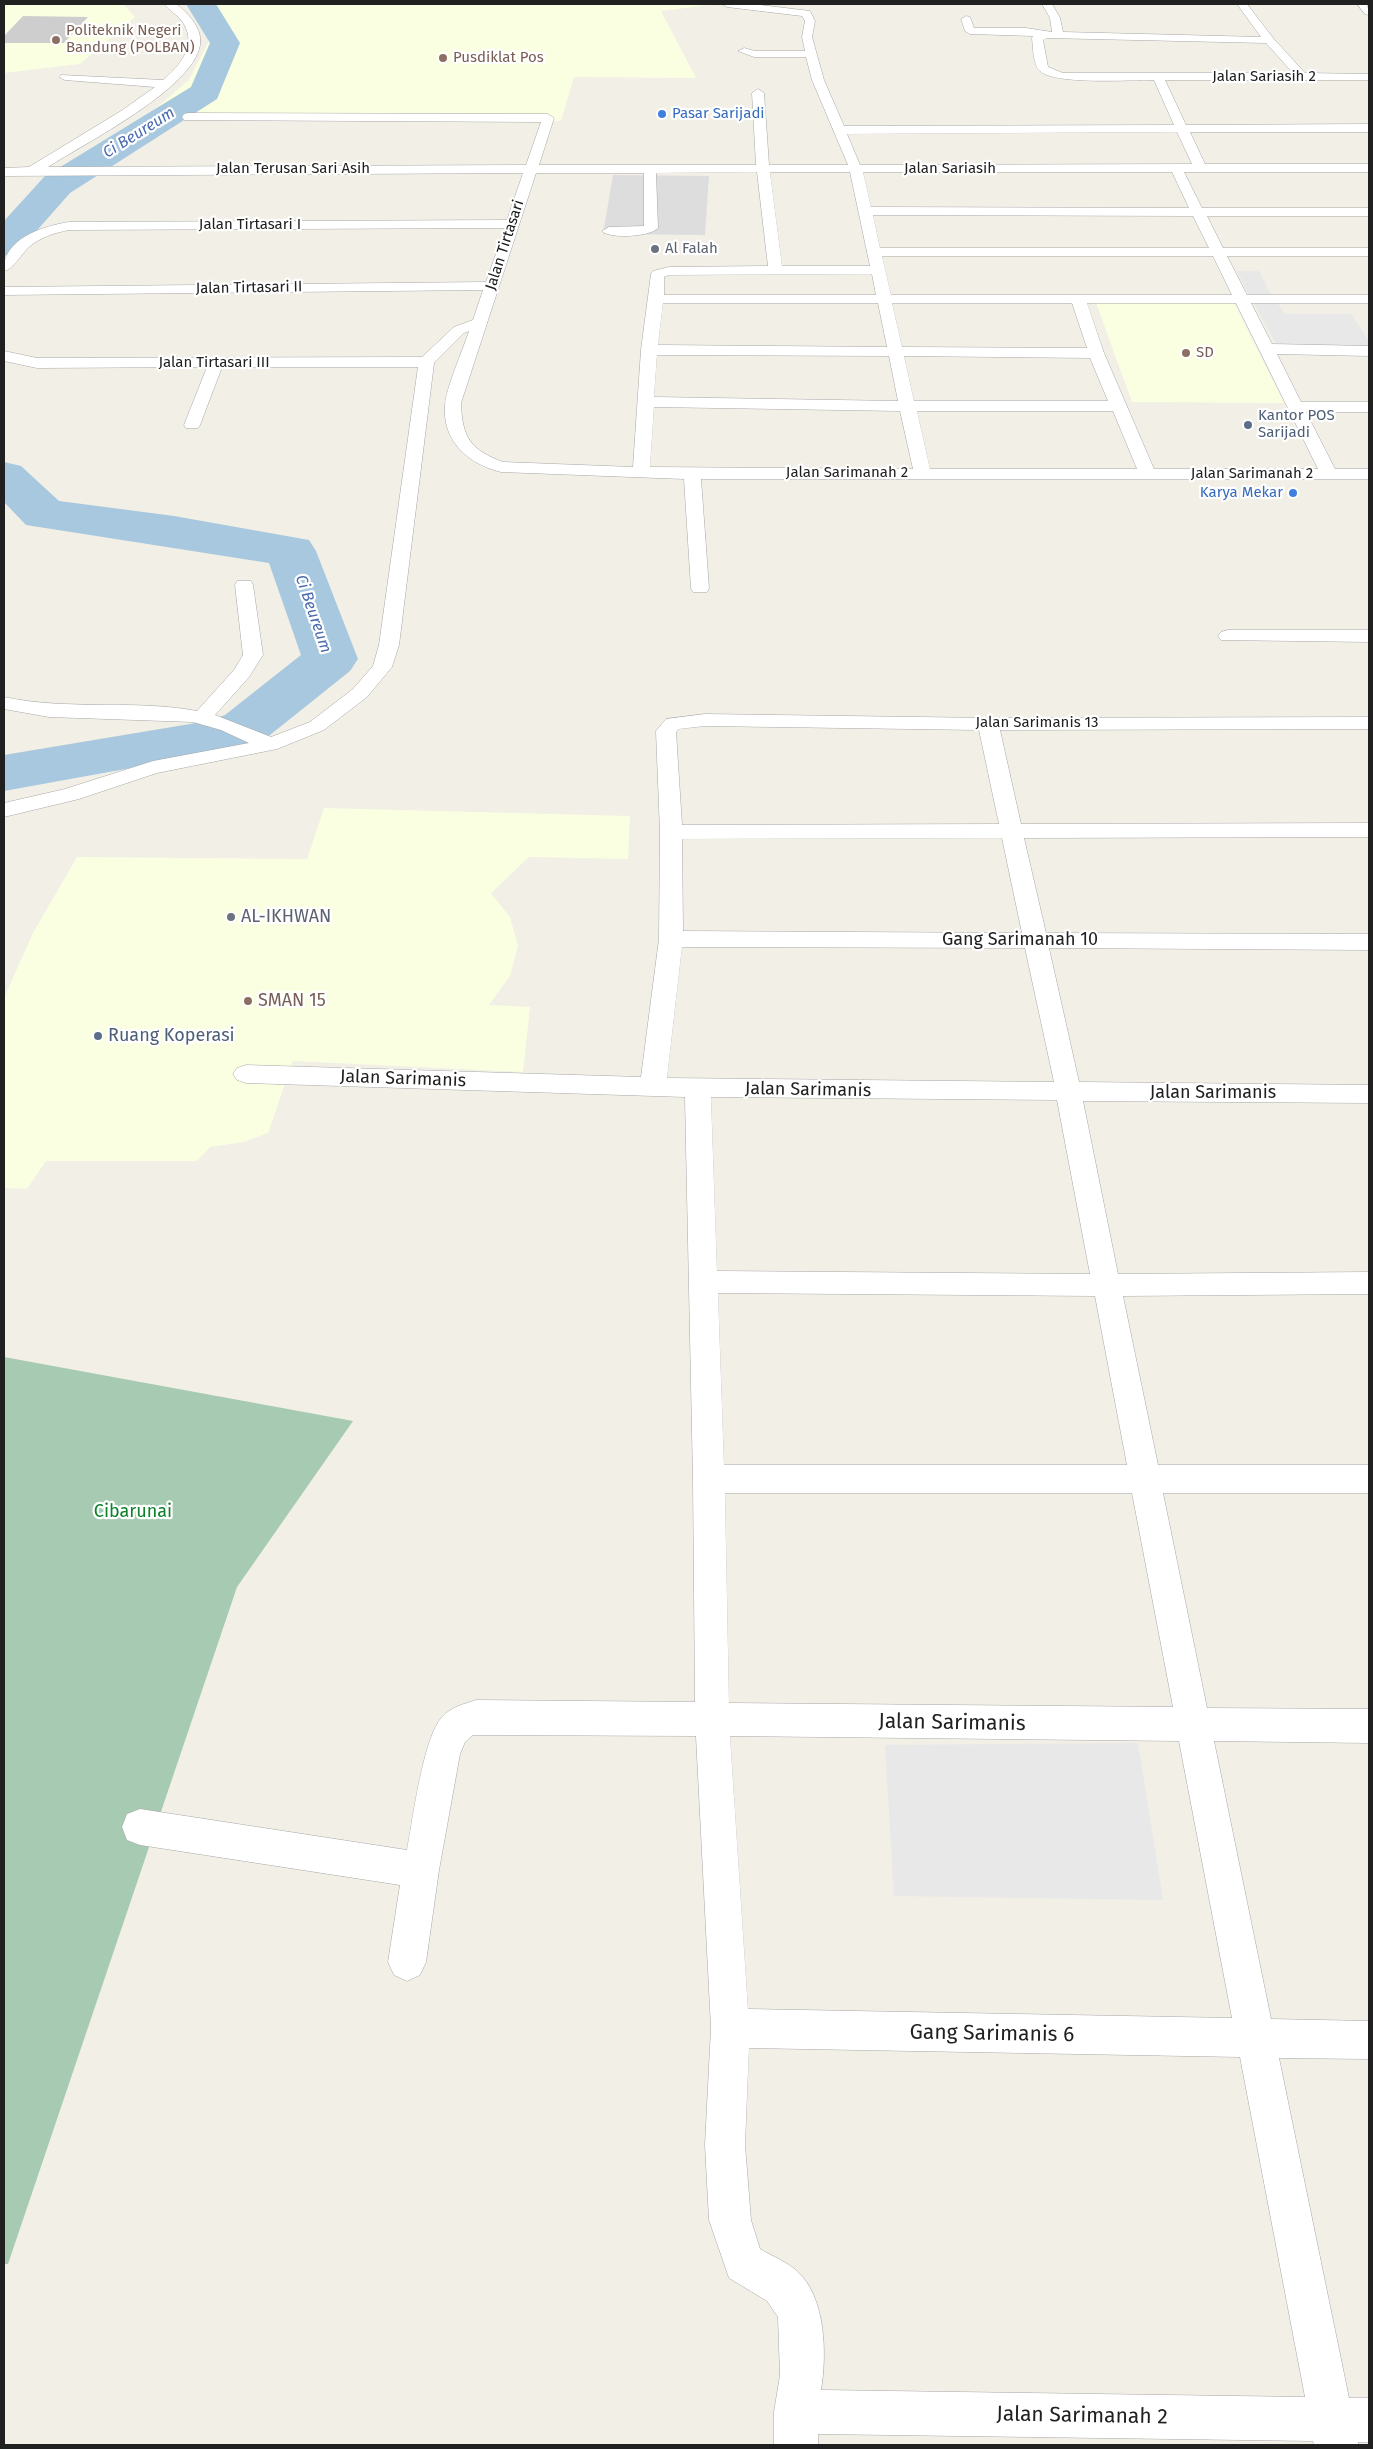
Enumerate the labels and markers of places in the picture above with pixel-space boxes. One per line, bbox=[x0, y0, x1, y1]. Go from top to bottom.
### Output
place label: Politeknik Negeri Bandung (POLBAN) bbox=[66, 22, 195, 57]
marker: Politeknik Negeri Bandung (POLBAN) bbox=[50, 34, 62, 46]
place label: Pusdiklat Pos bbox=[453, 49, 544, 67]
marker: Pusdiklat Pos bbox=[437, 52, 449, 64]
place label: Pasar Sarijadi bbox=[672, 105, 765, 123]
marker: Pasar Sarijadi bbox=[656, 108, 668, 120]
place label: Al Falah bbox=[665, 240, 718, 258]
marker: Al Falah bbox=[649, 243, 661, 255]
place label: SD bbox=[1196, 344, 1214, 362]
marker: SD bbox=[1180, 347, 1192, 359]
place label: Kantor POS Sarijadi bbox=[1258, 407, 1335, 442]
marker: Kantor POS Sarijadi bbox=[1242, 419, 1254, 431]
place label: Karya Mekar bbox=[1200, 484, 1283, 502]
marker: Karya Mekar bbox=[1287, 487, 1299, 499]
place label: AL-IKHWAN bbox=[241, 906, 331, 928]
marker: AL-IKHWAN bbox=[225, 911, 237, 923]
place label: SMAN 15 bbox=[258, 990, 326, 1012]
marker: SMAN 15 bbox=[242, 995, 254, 1007]
place label: Ruang Koperasi bbox=[108, 1025, 235, 1047]
marker: Ruang Koperasi bbox=[92, 1030, 104, 1042]

